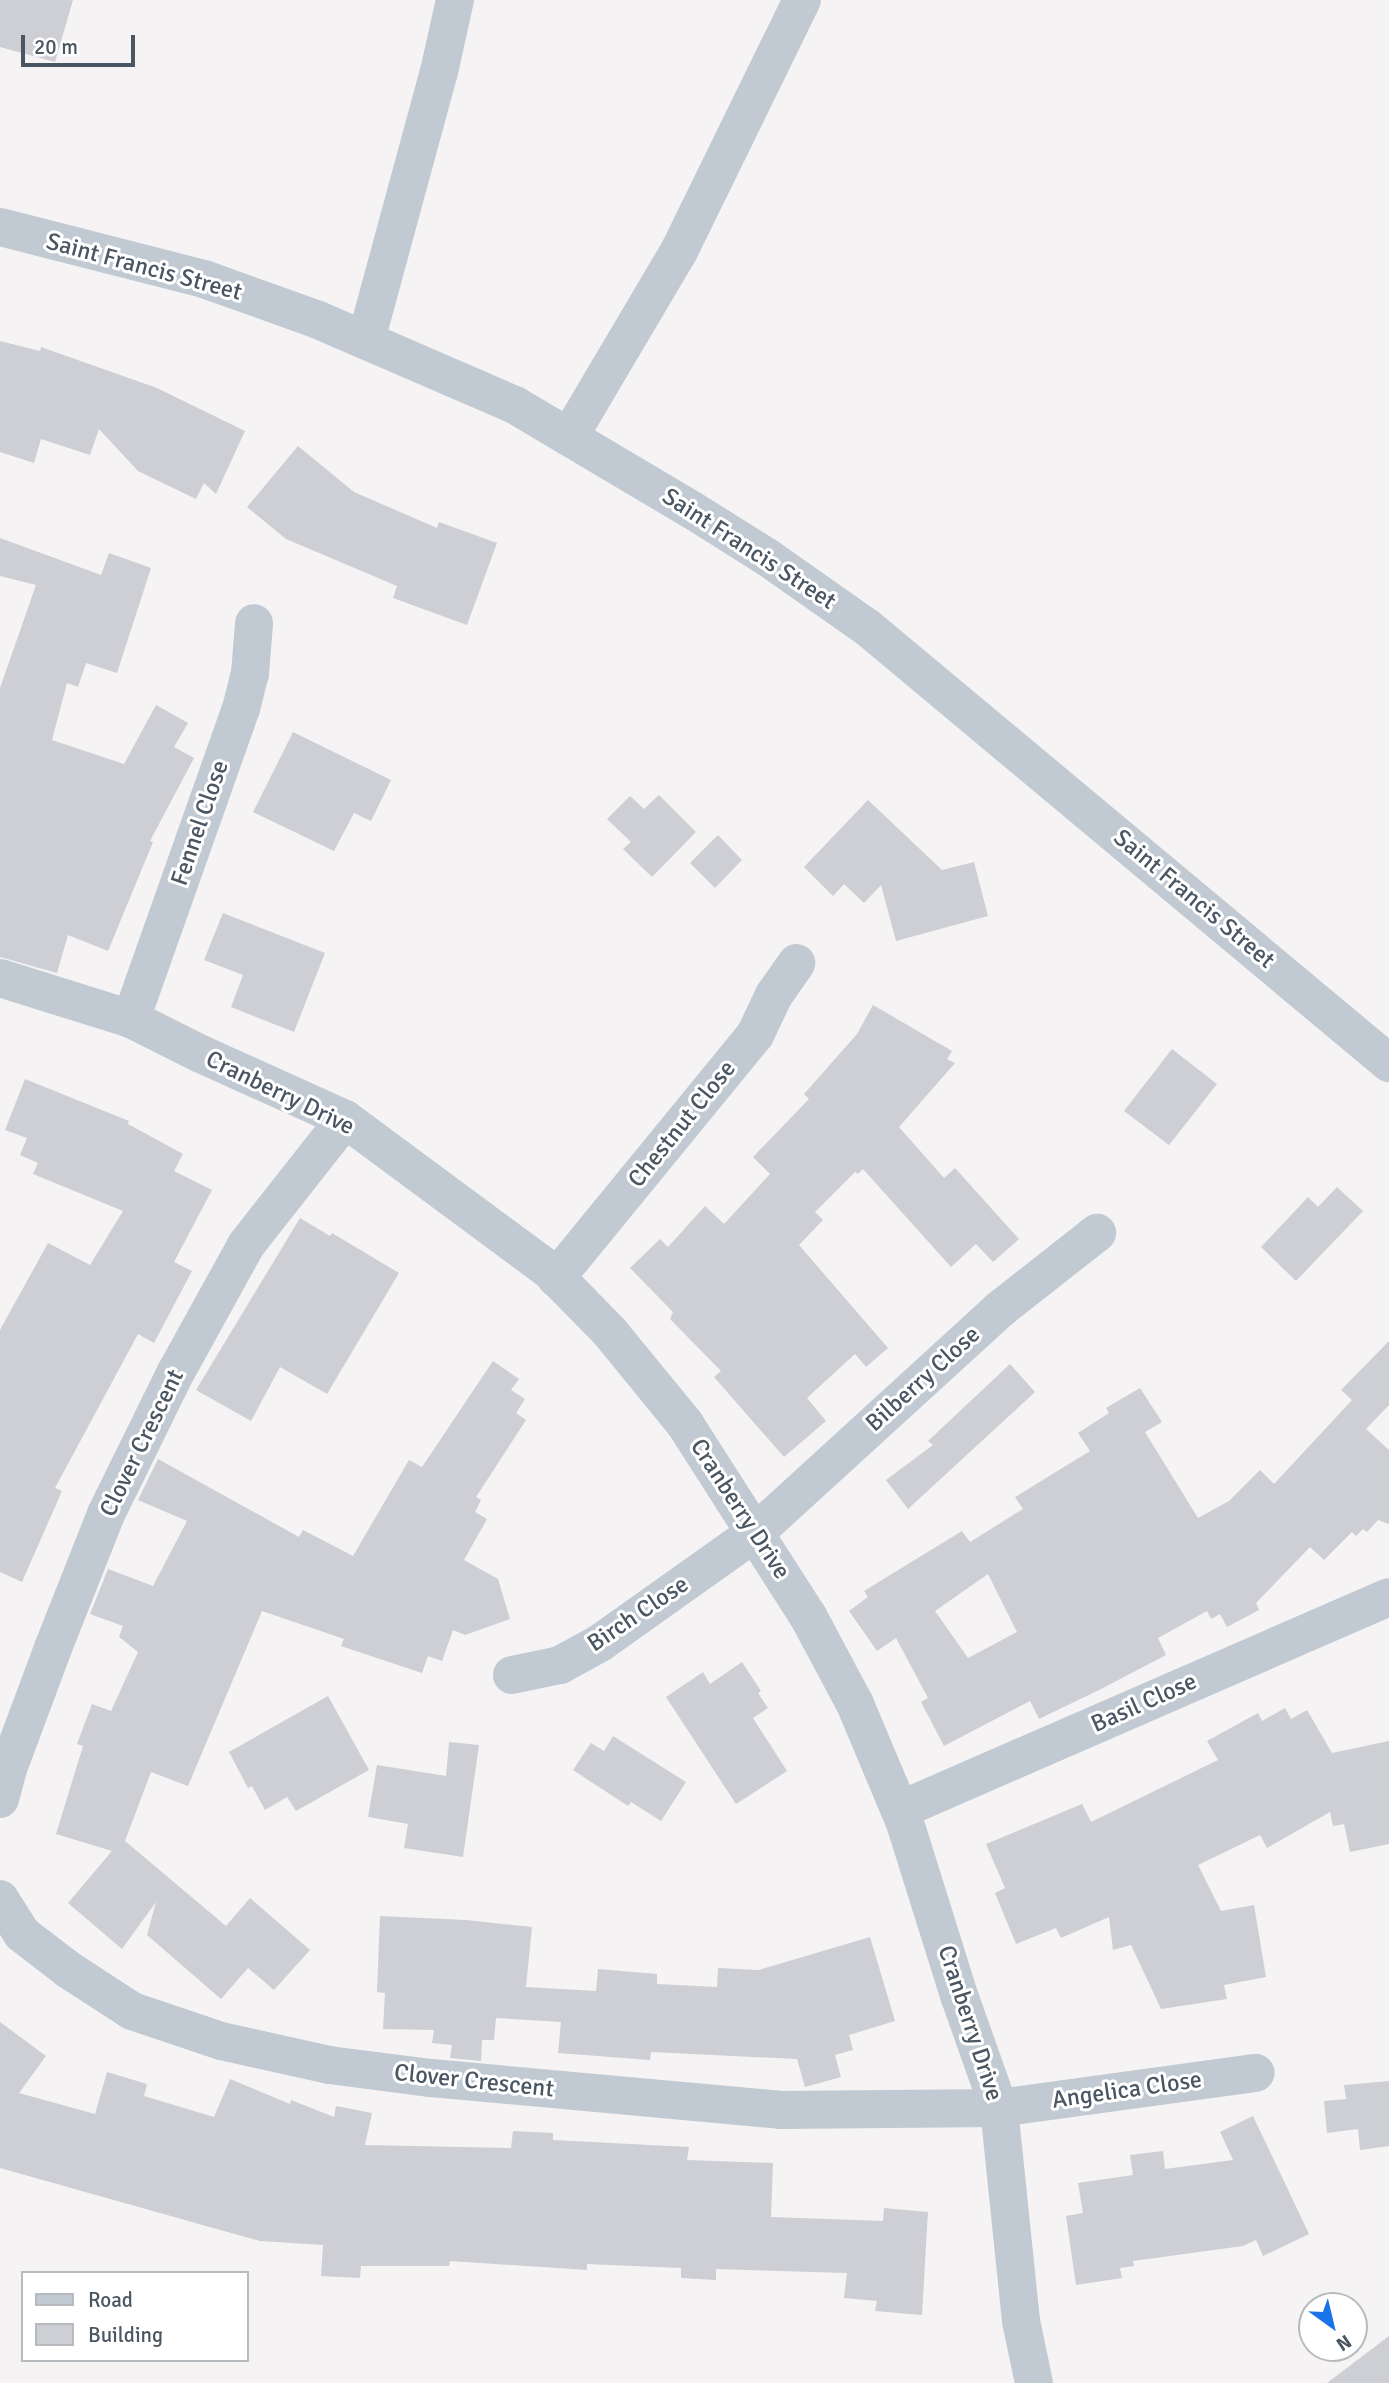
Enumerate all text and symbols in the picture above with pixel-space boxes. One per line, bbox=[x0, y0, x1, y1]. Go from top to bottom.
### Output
scale bar bbox=[24, 21, 138, 65]
text: 20 m bbox=[34, 34, 78, 60]
street label: Saint Francis Street bbox=[43, 227, 245, 307]
street label: Saint Francis Street bbox=[657, 482, 841, 616]
street label: Fennel Close bbox=[165, 757, 235, 889]
street label: Saint Francis Street bbox=[1108, 823, 1280, 975]
street label: Cranberry Drive bbox=[201, 1045, 359, 1141]
street label: Chestnut Close bbox=[622, 1055, 742, 1193]
street label: Bilberry Close bbox=[860, 1320, 986, 1438]
street label: Clover Crescent bbox=[94, 1365, 190, 1521]
street label: Cranberry Drive bbox=[684, 1433, 796, 1585]
street label: Birch Close bbox=[582, 1570, 694, 1658]
street label: Basil Close bbox=[1087, 1667, 1201, 1739]
street label: Cranberry Drive bbox=[931, 1942, 1009, 2104]
street label: Clover Crescent bbox=[393, 2058, 555, 2104]
street label: Angelica Close bbox=[1050, 2065, 1204, 2115]
legend bbox=[21, 2271, 248, 2362]
text: Road bbox=[88, 2287, 133, 2313]
north arrow bbox=[1298, 2292, 1368, 2362]
text: Building bbox=[88, 2322, 163, 2348]
text: N bbox=[1331, 2329, 1356, 2356]

